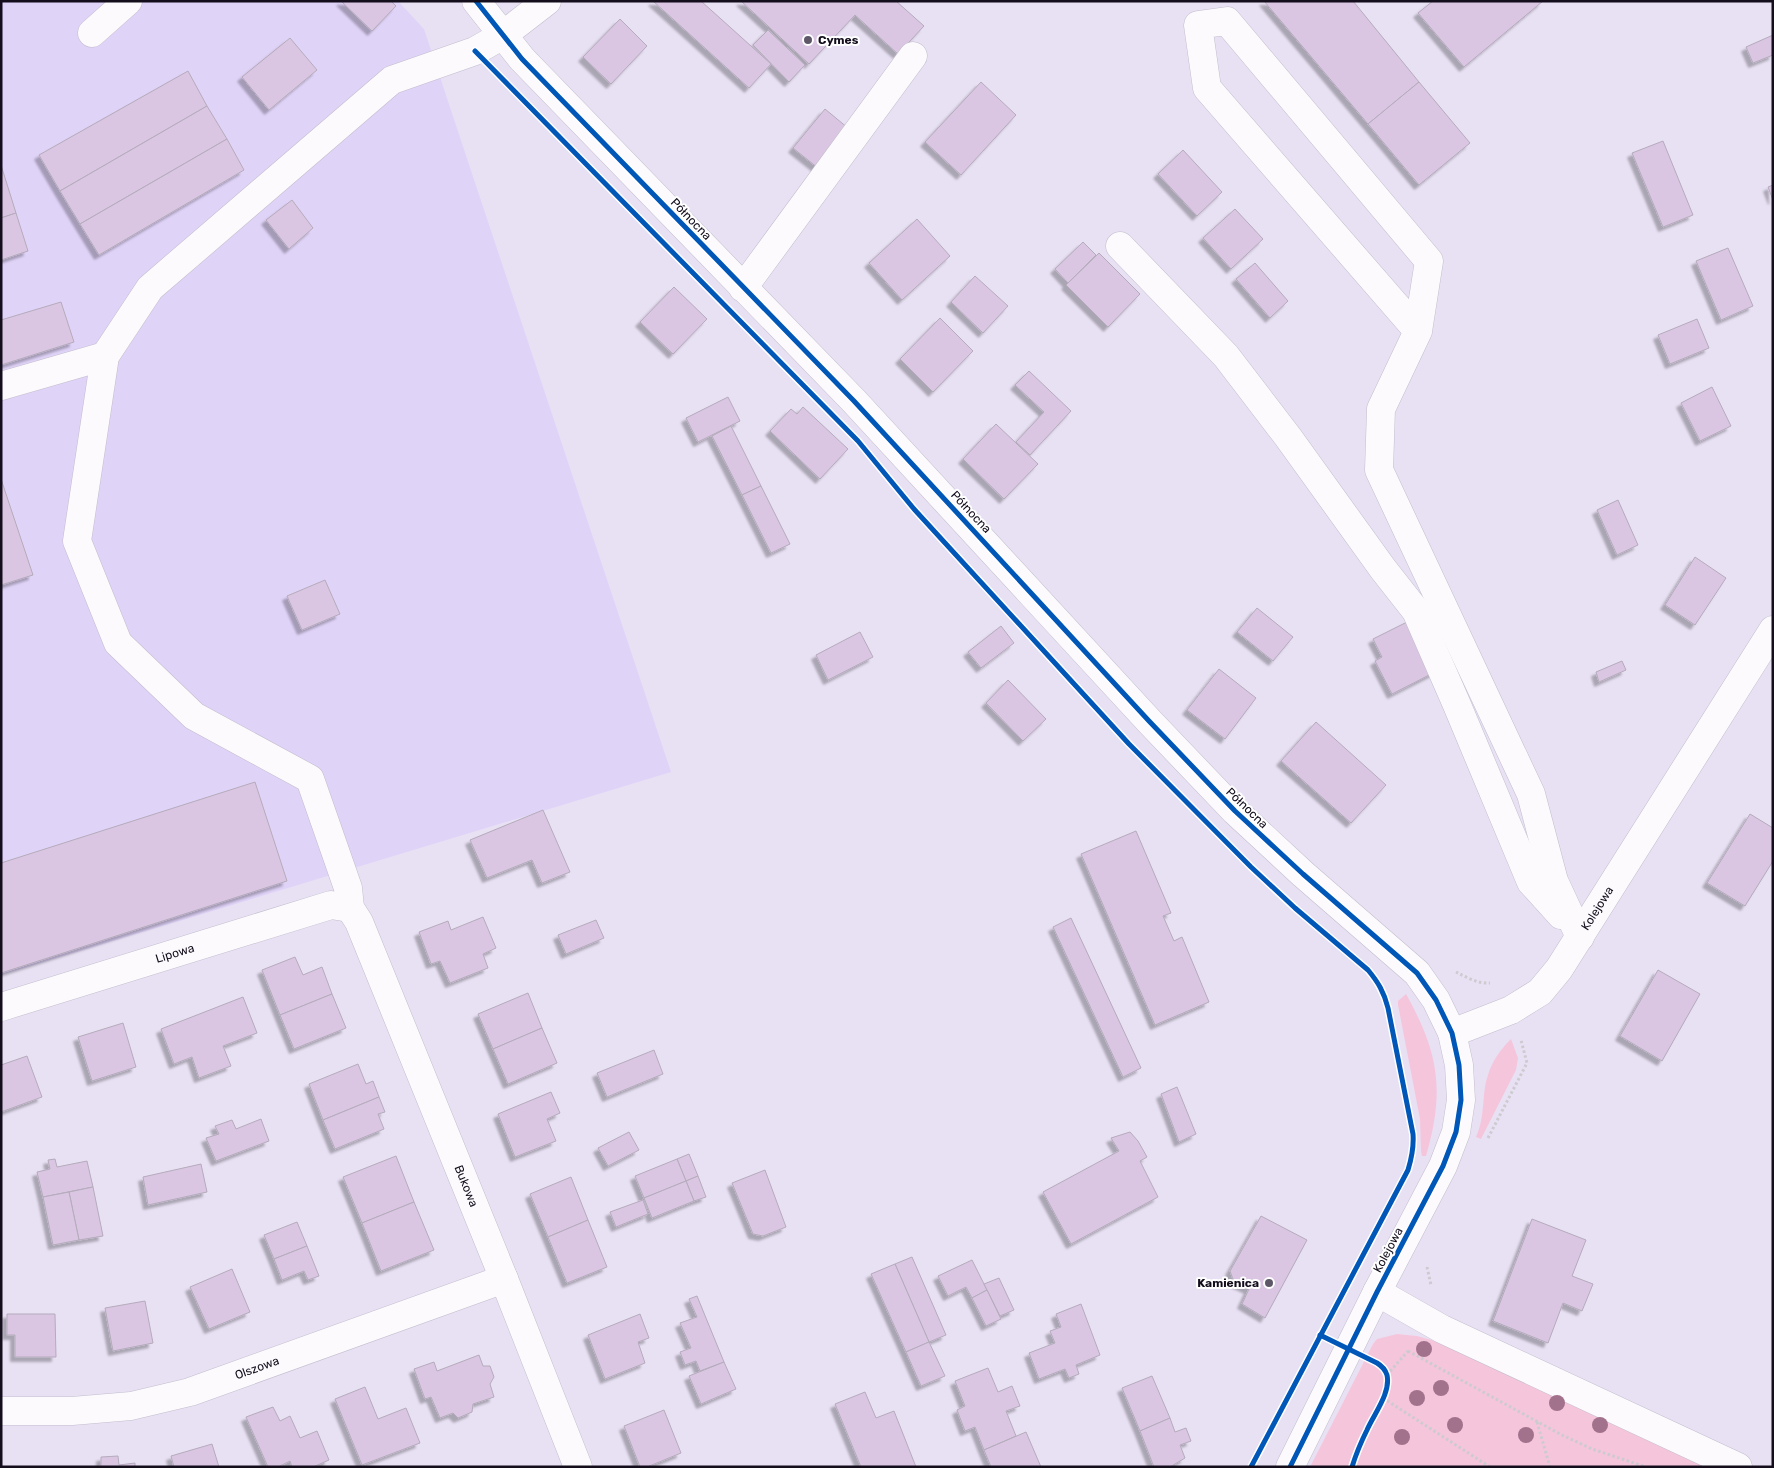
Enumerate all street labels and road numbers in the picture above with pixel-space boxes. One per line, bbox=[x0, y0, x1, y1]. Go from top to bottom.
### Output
street label: Północna bbox=[668, 195, 714, 243]
street label: Północna bbox=[948, 488, 994, 536]
street label: Północna bbox=[1223, 785, 1271, 831]
street label: Kolejowa bbox=[1578, 884, 1616, 933]
street label: Lipowa bbox=[154, 941, 196, 966]
street label: Bukowa bbox=[451, 1163, 481, 1209]
street label: Kolejowa bbox=[1370, 1225, 1406, 1275]
street label: Olszowa bbox=[233, 1354, 281, 1382]

